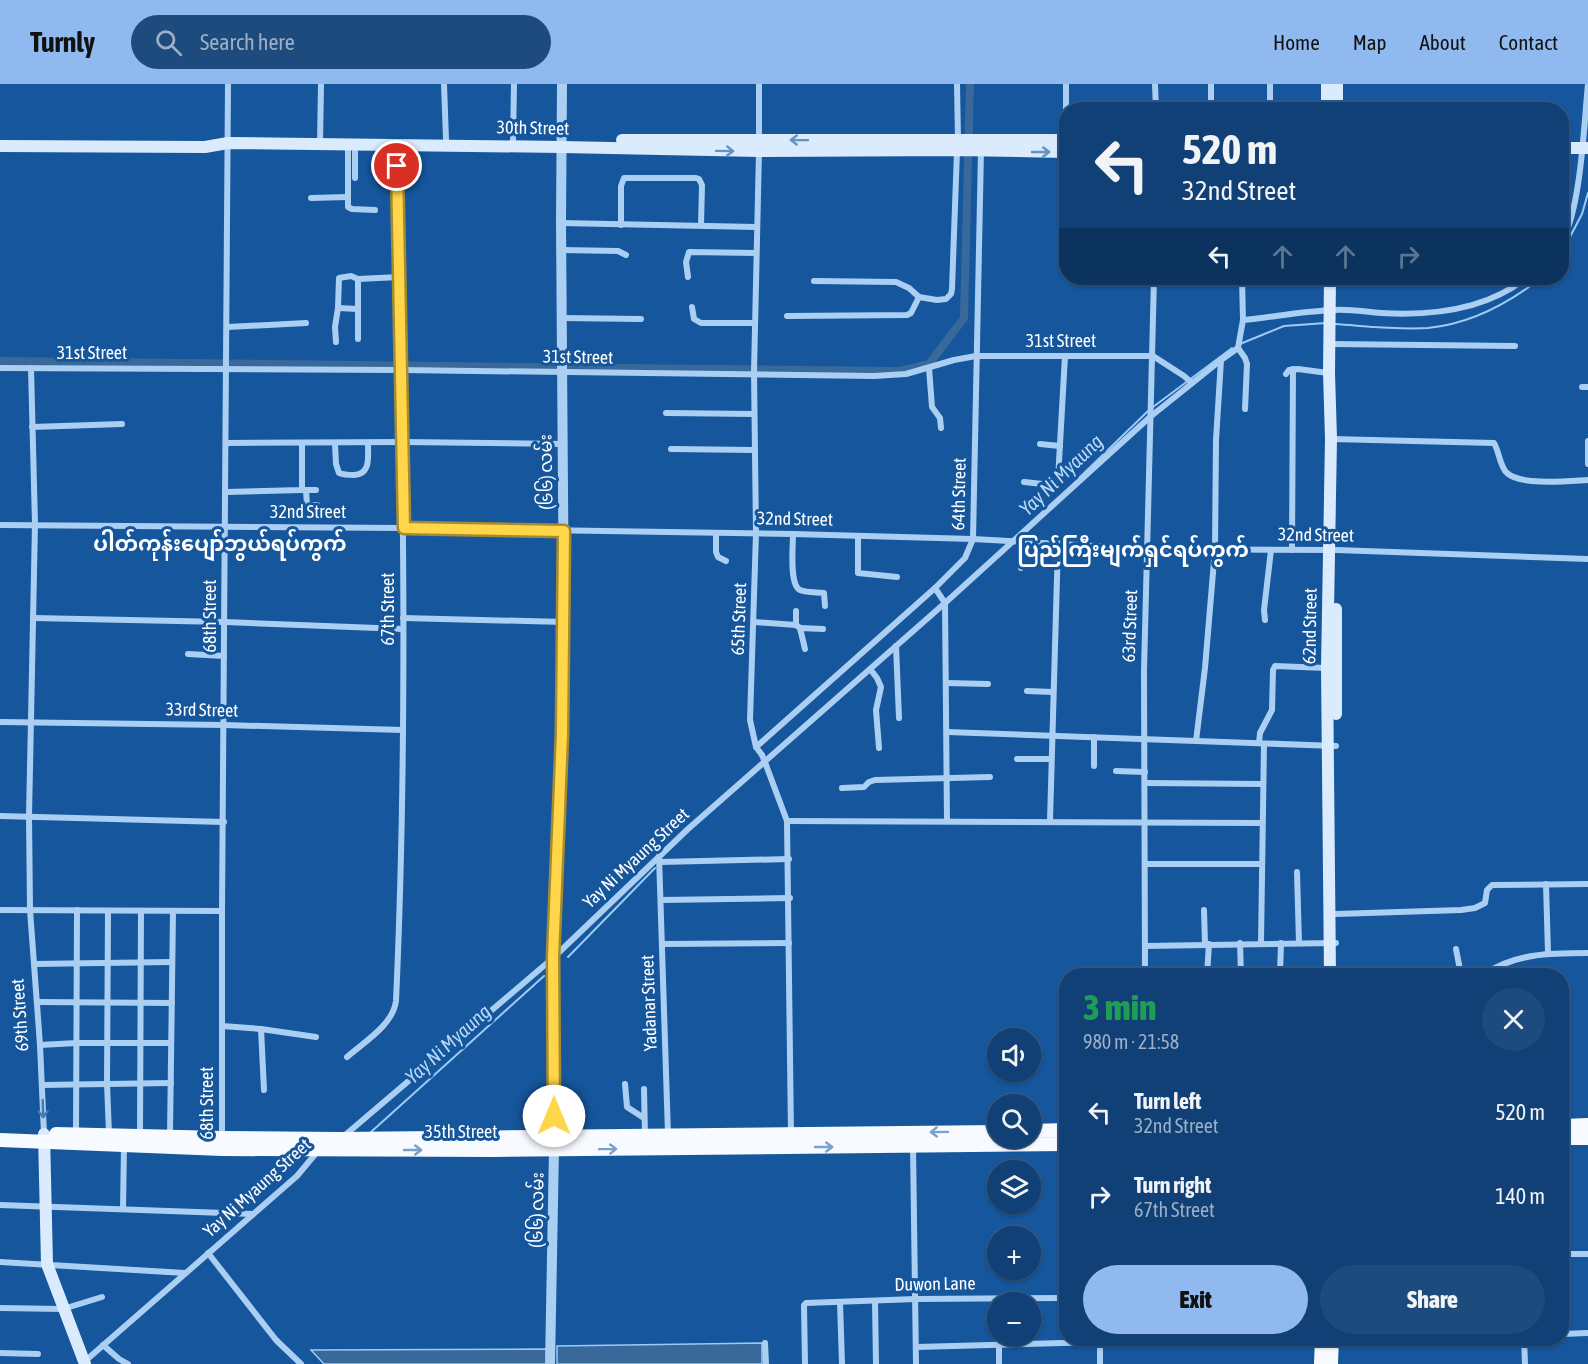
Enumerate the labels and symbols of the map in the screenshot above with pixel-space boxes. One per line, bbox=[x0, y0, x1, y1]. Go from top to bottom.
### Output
street label: 30th Street bbox=[496, 116, 570, 139]
one-way arrow bbox=[790, 134, 810, 146]
pin bbox=[371, 140, 422, 191]
one-way arrow bbox=[715, 145, 735, 157]
one-way arrow bbox=[1031, 146, 1051, 158]
street label: 31st Street bbox=[1026, 330, 1096, 351]
street label: 31st Street bbox=[57, 342, 127, 363]
street label: 31st Street bbox=[543, 345, 613, 368]
water label: Yay Ni Myaung bbox=[1014, 429, 1107, 520]
street label: (၆၆) လမ်း bbox=[532, 434, 557, 510]
street label: 64th Street bbox=[947, 457, 970, 531]
street label: 32nd Street bbox=[270, 501, 346, 522]
street label: 32nd Street bbox=[757, 507, 833, 530]
street label: 32nd Street bbox=[1278, 523, 1354, 546]
district label: ပါတ်ကုန်းပျော်ဘွယ်ရပ်ကွက် bbox=[93, 528, 347, 562]
district label: ပြည်ကြီးမျက်ရှင်ရပ်ကွက် bbox=[1017, 534, 1249, 568]
street label: 67th Street bbox=[377, 573, 398, 645]
street label: 68th Street bbox=[199, 580, 220, 652]
street label: 65th Street bbox=[727, 582, 750, 656]
street label: 62nd Street bbox=[1298, 588, 1321, 664]
street label: 63rd Street bbox=[1118, 589, 1141, 663]
street label: 33rd Street bbox=[165, 698, 239, 721]
street label: Yay Ni Myaung Street bbox=[578, 803, 693, 912]
street label: Yadanar Street bbox=[636, 954, 661, 1052]
street label: 69th Street bbox=[6, 978, 33, 1052]
water label: Yay Ni Myaung bbox=[400, 999, 495, 1088]
street label: 68th Street bbox=[196, 1067, 217, 1139]
position arrow bbox=[522, 1084, 586, 1148]
one-way arrow bbox=[37, 1099, 49, 1119]
street label: 35th Street bbox=[425, 1121, 497, 1142]
one-way arrow bbox=[930, 1127, 950, 1138]
street label: Yay Ni Myaung Street bbox=[199, 1134, 315, 1241]
one-way arrow bbox=[813, 1141, 833, 1153]
one-way arrow bbox=[597, 1143, 617, 1155]
one-way arrow bbox=[402, 1144, 422, 1156]
street label: (၆၆) လမ်း bbox=[523, 1172, 548, 1248]
street label: Duwon Lane bbox=[894, 1272, 976, 1295]

